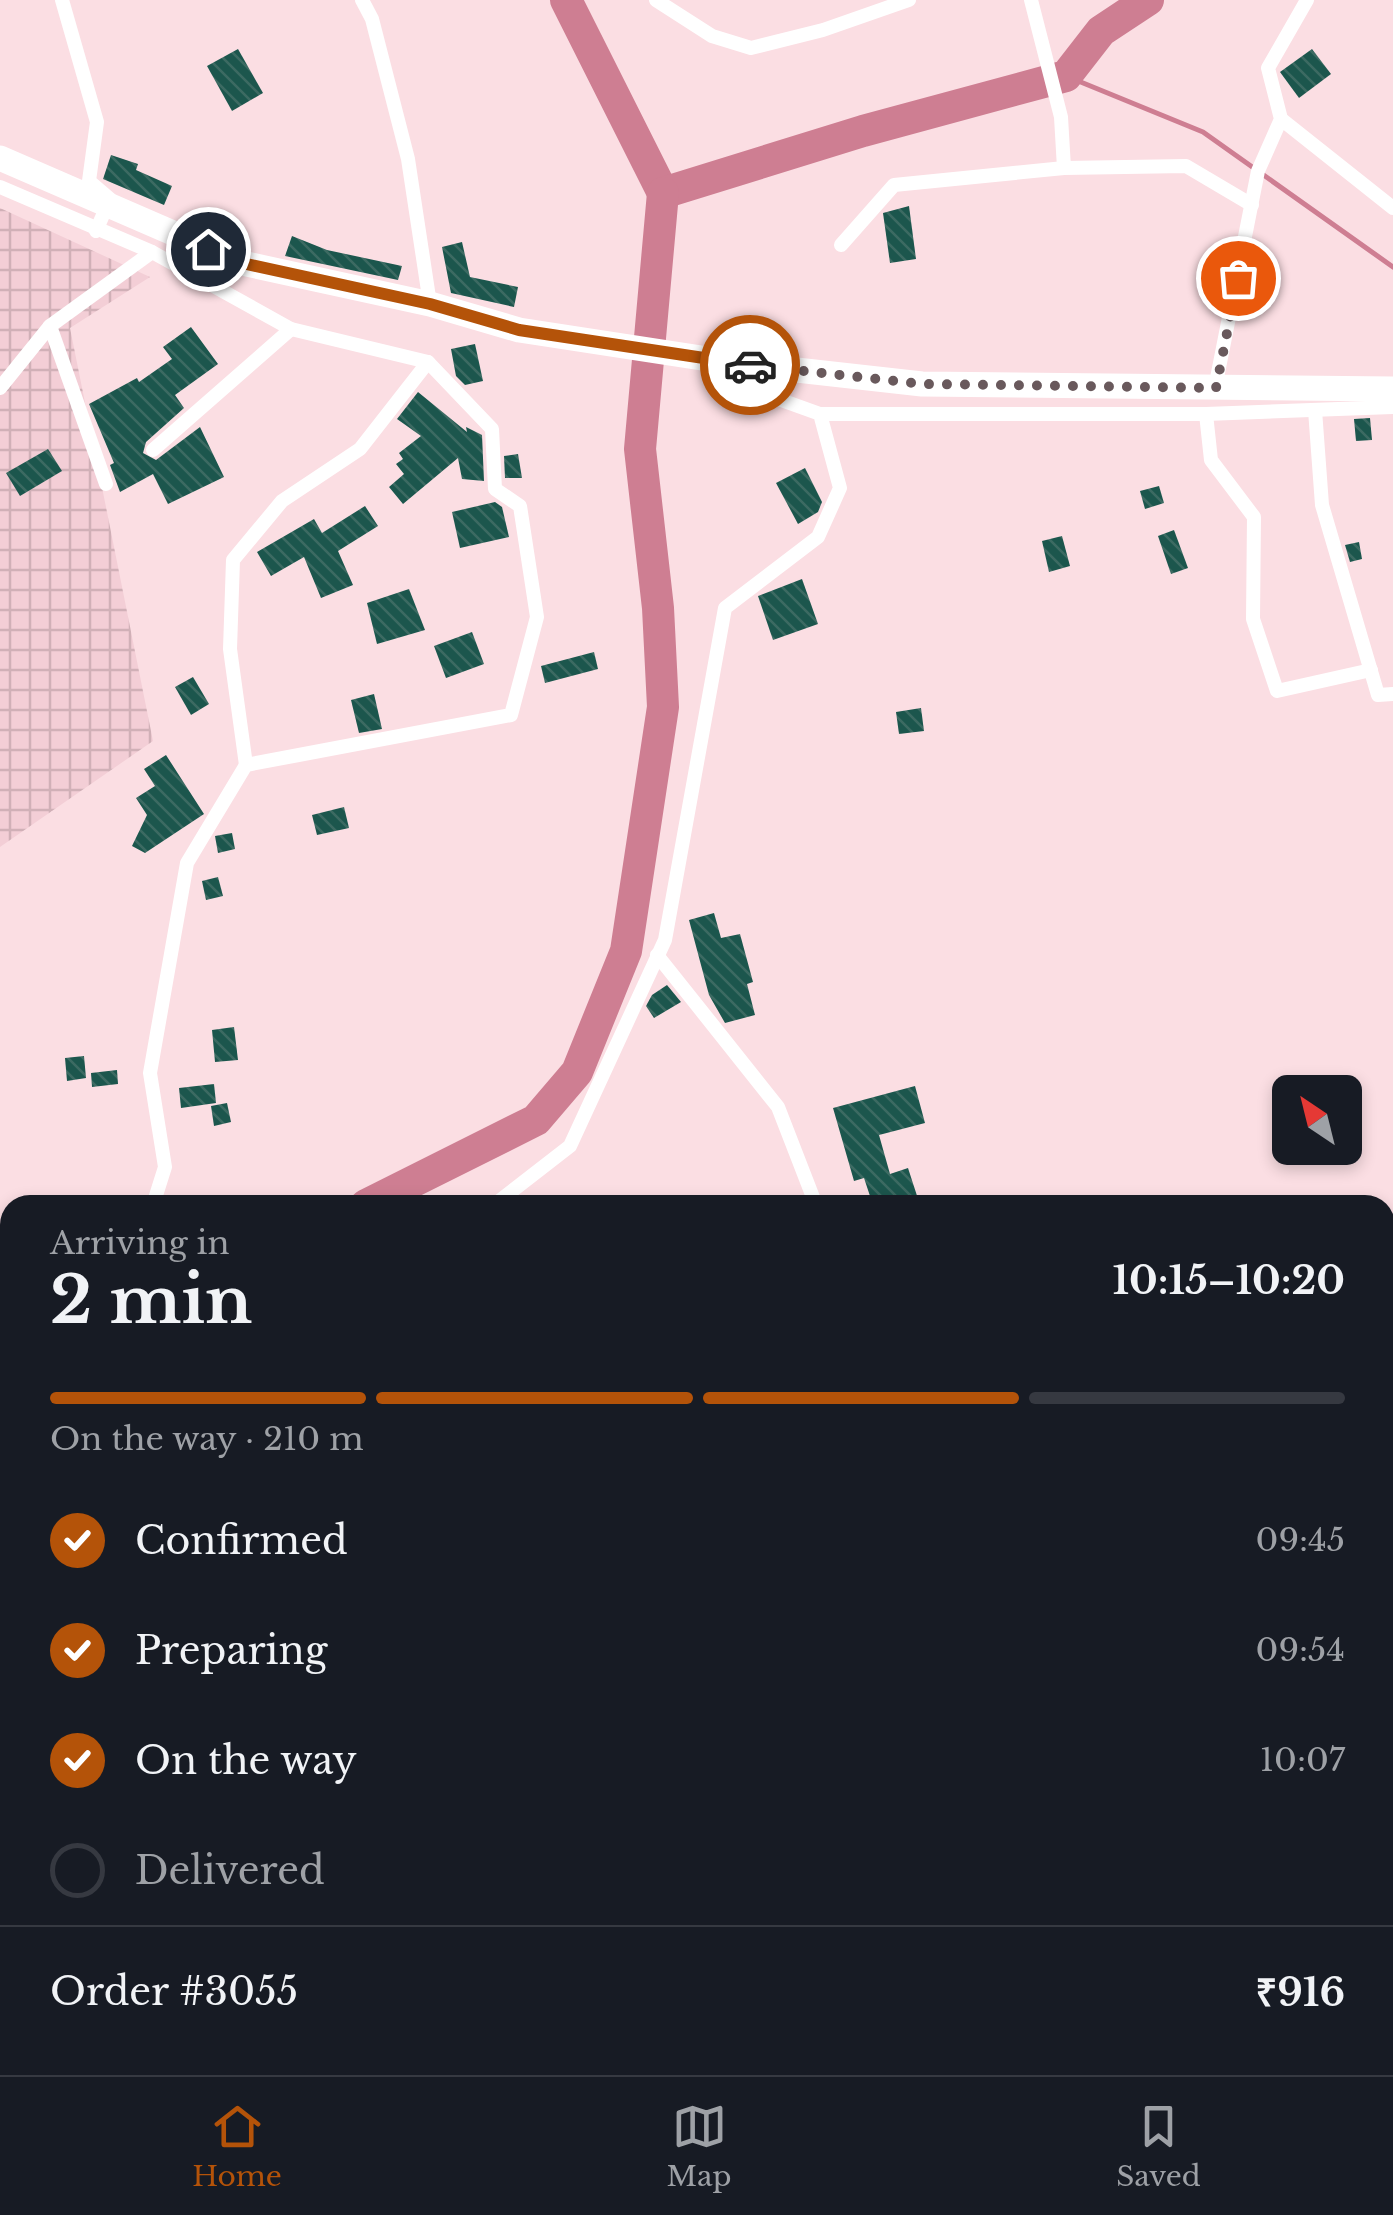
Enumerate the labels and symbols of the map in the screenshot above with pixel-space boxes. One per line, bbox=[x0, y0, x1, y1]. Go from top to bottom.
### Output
pin bbox=[166, 207, 251, 292]
pin bbox=[1196, 236, 1281, 321]
courier bbox=[700, 315, 800, 415]
north arrow bbox=[1272, 1075, 1362, 1165]

